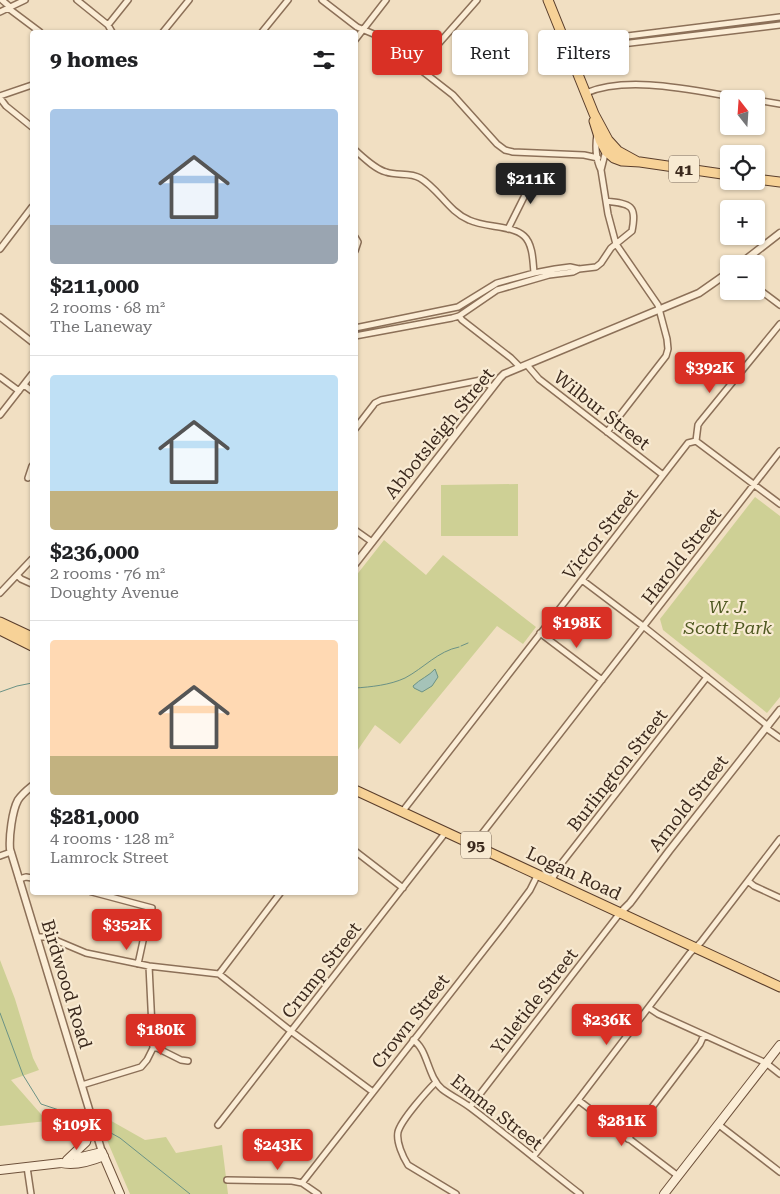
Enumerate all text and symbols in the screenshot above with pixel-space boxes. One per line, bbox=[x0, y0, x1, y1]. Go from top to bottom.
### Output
chip: Buy bbox=[372, 30, 442, 75]
chip: Rent bbox=[452, 30, 528, 75]
chip: Filters bbox=[538, 30, 629, 75]
icon: filters bbox=[310, 46, 338, 74]
text: 9 homes bbox=[50, 48, 138, 72]
north arrow bbox=[720, 90, 765, 135]
map controls bbox=[720, 90, 765, 300]
icon: home bbox=[149, 142, 239, 232]
button: locate bbox=[720, 145, 765, 190]
road number: 41 bbox=[669, 156, 699, 182]
pin: $211K bbox=[496, 162, 566, 205]
text: $211K bbox=[507, 169, 555, 188]
button: + bbox=[720, 200, 765, 245]
button: − bbox=[720, 255, 765, 300]
text: $211,000 bbox=[50, 274, 139, 298]
text: 2 rooms · 68 m² bbox=[50, 298, 165, 317]
text: The Laneway bbox=[50, 317, 152, 336]
pin: $392K bbox=[675, 352, 745, 394]
text: $392K bbox=[686, 358, 734, 377]
street label: Abbotsleigh Street bbox=[380, 363, 498, 502]
street label: Wilbur Street bbox=[550, 366, 654, 454]
icon: home bbox=[149, 407, 239, 497]
street label: Victor Street bbox=[558, 484, 642, 584]
street label: Harold Street bbox=[637, 504, 725, 608]
text: $236,000 bbox=[50, 540, 139, 564]
text: 2 rooms · 76 m² bbox=[50, 564, 165, 583]
text: Doughty Avenue bbox=[50, 583, 179, 602]
park label: W. J. Scott Park bbox=[683, 596, 772, 638]
pin: $198K bbox=[542, 606, 612, 649]
text: $198K bbox=[553, 613, 601, 632]
icon: home bbox=[149, 672, 239, 762]
street label: Burlington Street bbox=[563, 704, 671, 835]
street label: Arnold Street bbox=[644, 751, 732, 855]
text: $281,000 bbox=[50, 805, 139, 829]
text: 4 rooms · 128 m² bbox=[50, 829, 174, 848]
road number: 95 bbox=[461, 832, 491, 858]
street label: Logan Road bbox=[523, 842, 625, 904]
text: Lamrock Street bbox=[50, 848, 169, 867]
pin: $352K bbox=[92, 908, 162, 951]
text: $352K bbox=[103, 915, 151, 934]
street label: Birdwood Road bbox=[37, 917, 97, 1051]
street label: Crump Street bbox=[277, 918, 365, 1022]
street label: Yuletide Street bbox=[486, 944, 582, 1058]
street label: Crown Street bbox=[367, 970, 453, 1072]
pin: $236K bbox=[572, 1004, 642, 1046]
text: $236K bbox=[583, 1010, 631, 1029]
pin: $180K bbox=[126, 1014, 196, 1056]
text: $180K bbox=[137, 1020, 185, 1039]
street label: Emma Street bbox=[447, 1070, 547, 1154]
pin: $281K bbox=[587, 1104, 657, 1147]
pin: $109K bbox=[42, 1108, 112, 1151]
text: $281K bbox=[598, 1111, 646, 1130]
text: $109K bbox=[53, 1115, 101, 1134]
pin: $243K bbox=[243, 1128, 313, 1171]
text: $243K bbox=[254, 1135, 302, 1154]

